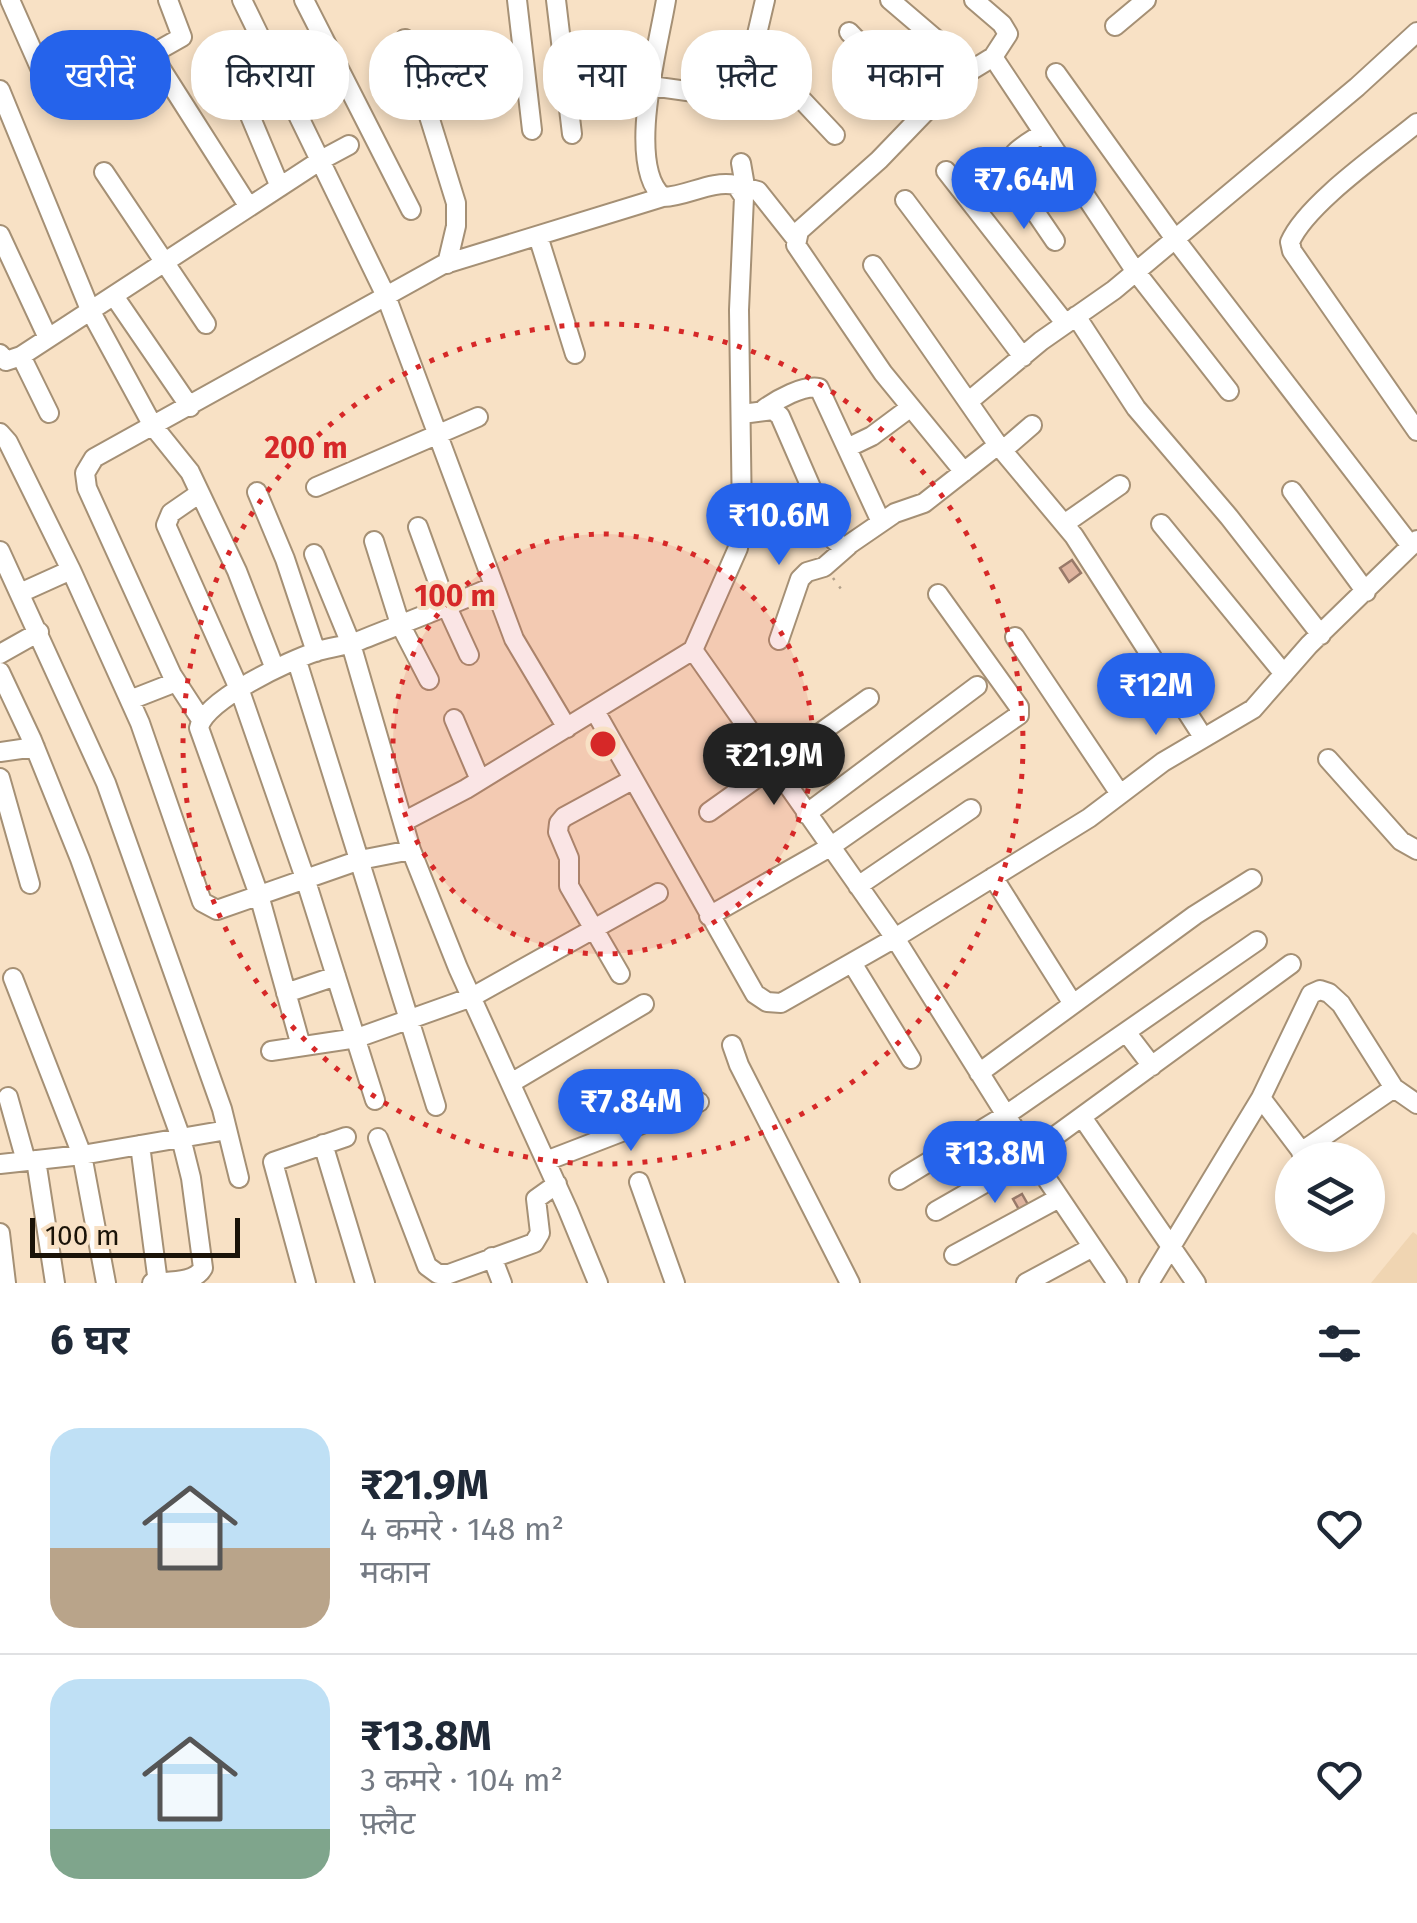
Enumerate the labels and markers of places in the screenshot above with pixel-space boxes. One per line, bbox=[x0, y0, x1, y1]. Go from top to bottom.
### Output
pin: ₹7.64M bbox=[943, 147, 1105, 232]
pin: ₹10.6M bbox=[698, 483, 860, 568]
pin: ₹12M bbox=[1097, 653, 1215, 738]
pin: ₹21.9M bbox=[693, 723, 855, 808]
centre of rings bbox=[585, 726, 621, 762]
pin: ₹7.84M bbox=[550, 1069, 712, 1154]
pin: ₹13.8M bbox=[914, 1121, 1076, 1206]

